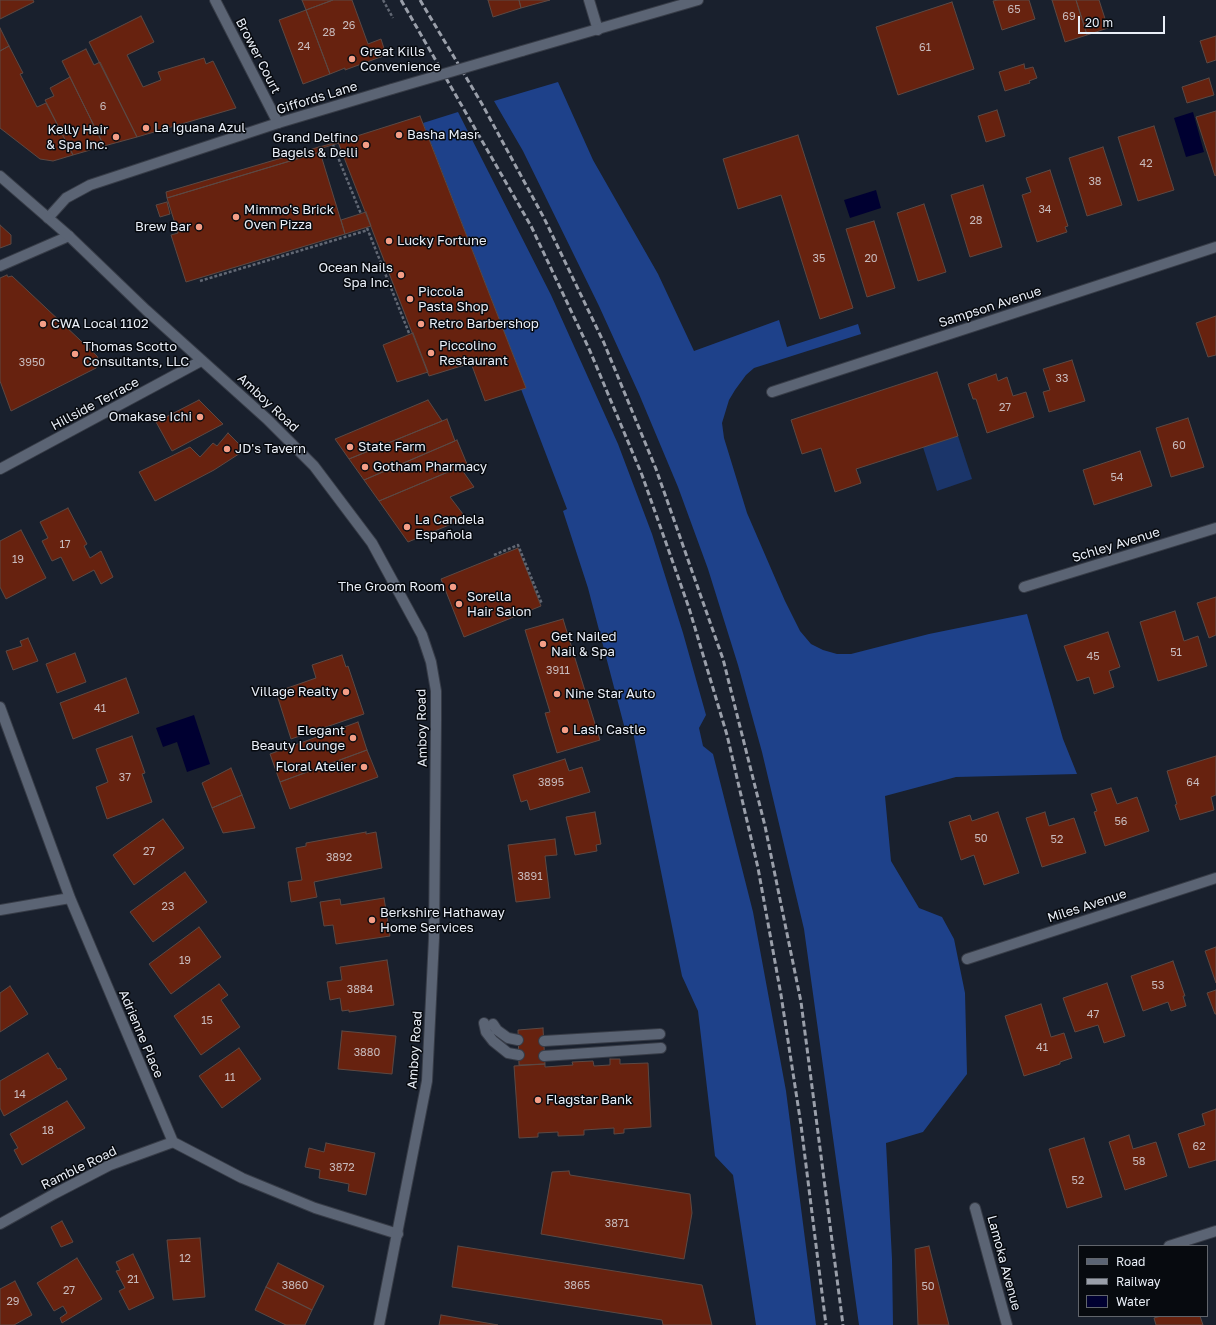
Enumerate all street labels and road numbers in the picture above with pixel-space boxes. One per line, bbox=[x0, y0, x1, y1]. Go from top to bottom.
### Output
street label: Brower Court bbox=[232, 16, 284, 96]
street label: Giffords Lane bbox=[275, 78, 359, 118]
street label: Sampson Avenue bbox=[937, 283, 1043, 331]
street label: Amboy Road bbox=[234, 371, 302, 435]
street label: Hillside Terrace bbox=[48, 374, 142, 434]
street label: Schley Avenue bbox=[1070, 524, 1162, 566]
street label: Amboy Road bbox=[414, 689, 430, 767]
street label: Miles Avenue bbox=[1045, 886, 1129, 926]
street label: Adrienne Place bbox=[115, 988, 167, 1080]
street label: Amboy Road bbox=[404, 1010, 426, 1090]
street label: Ramble Road bbox=[39, 1143, 119, 1193]
street label: Lamoka Avenue bbox=[984, 1214, 1024, 1312]

